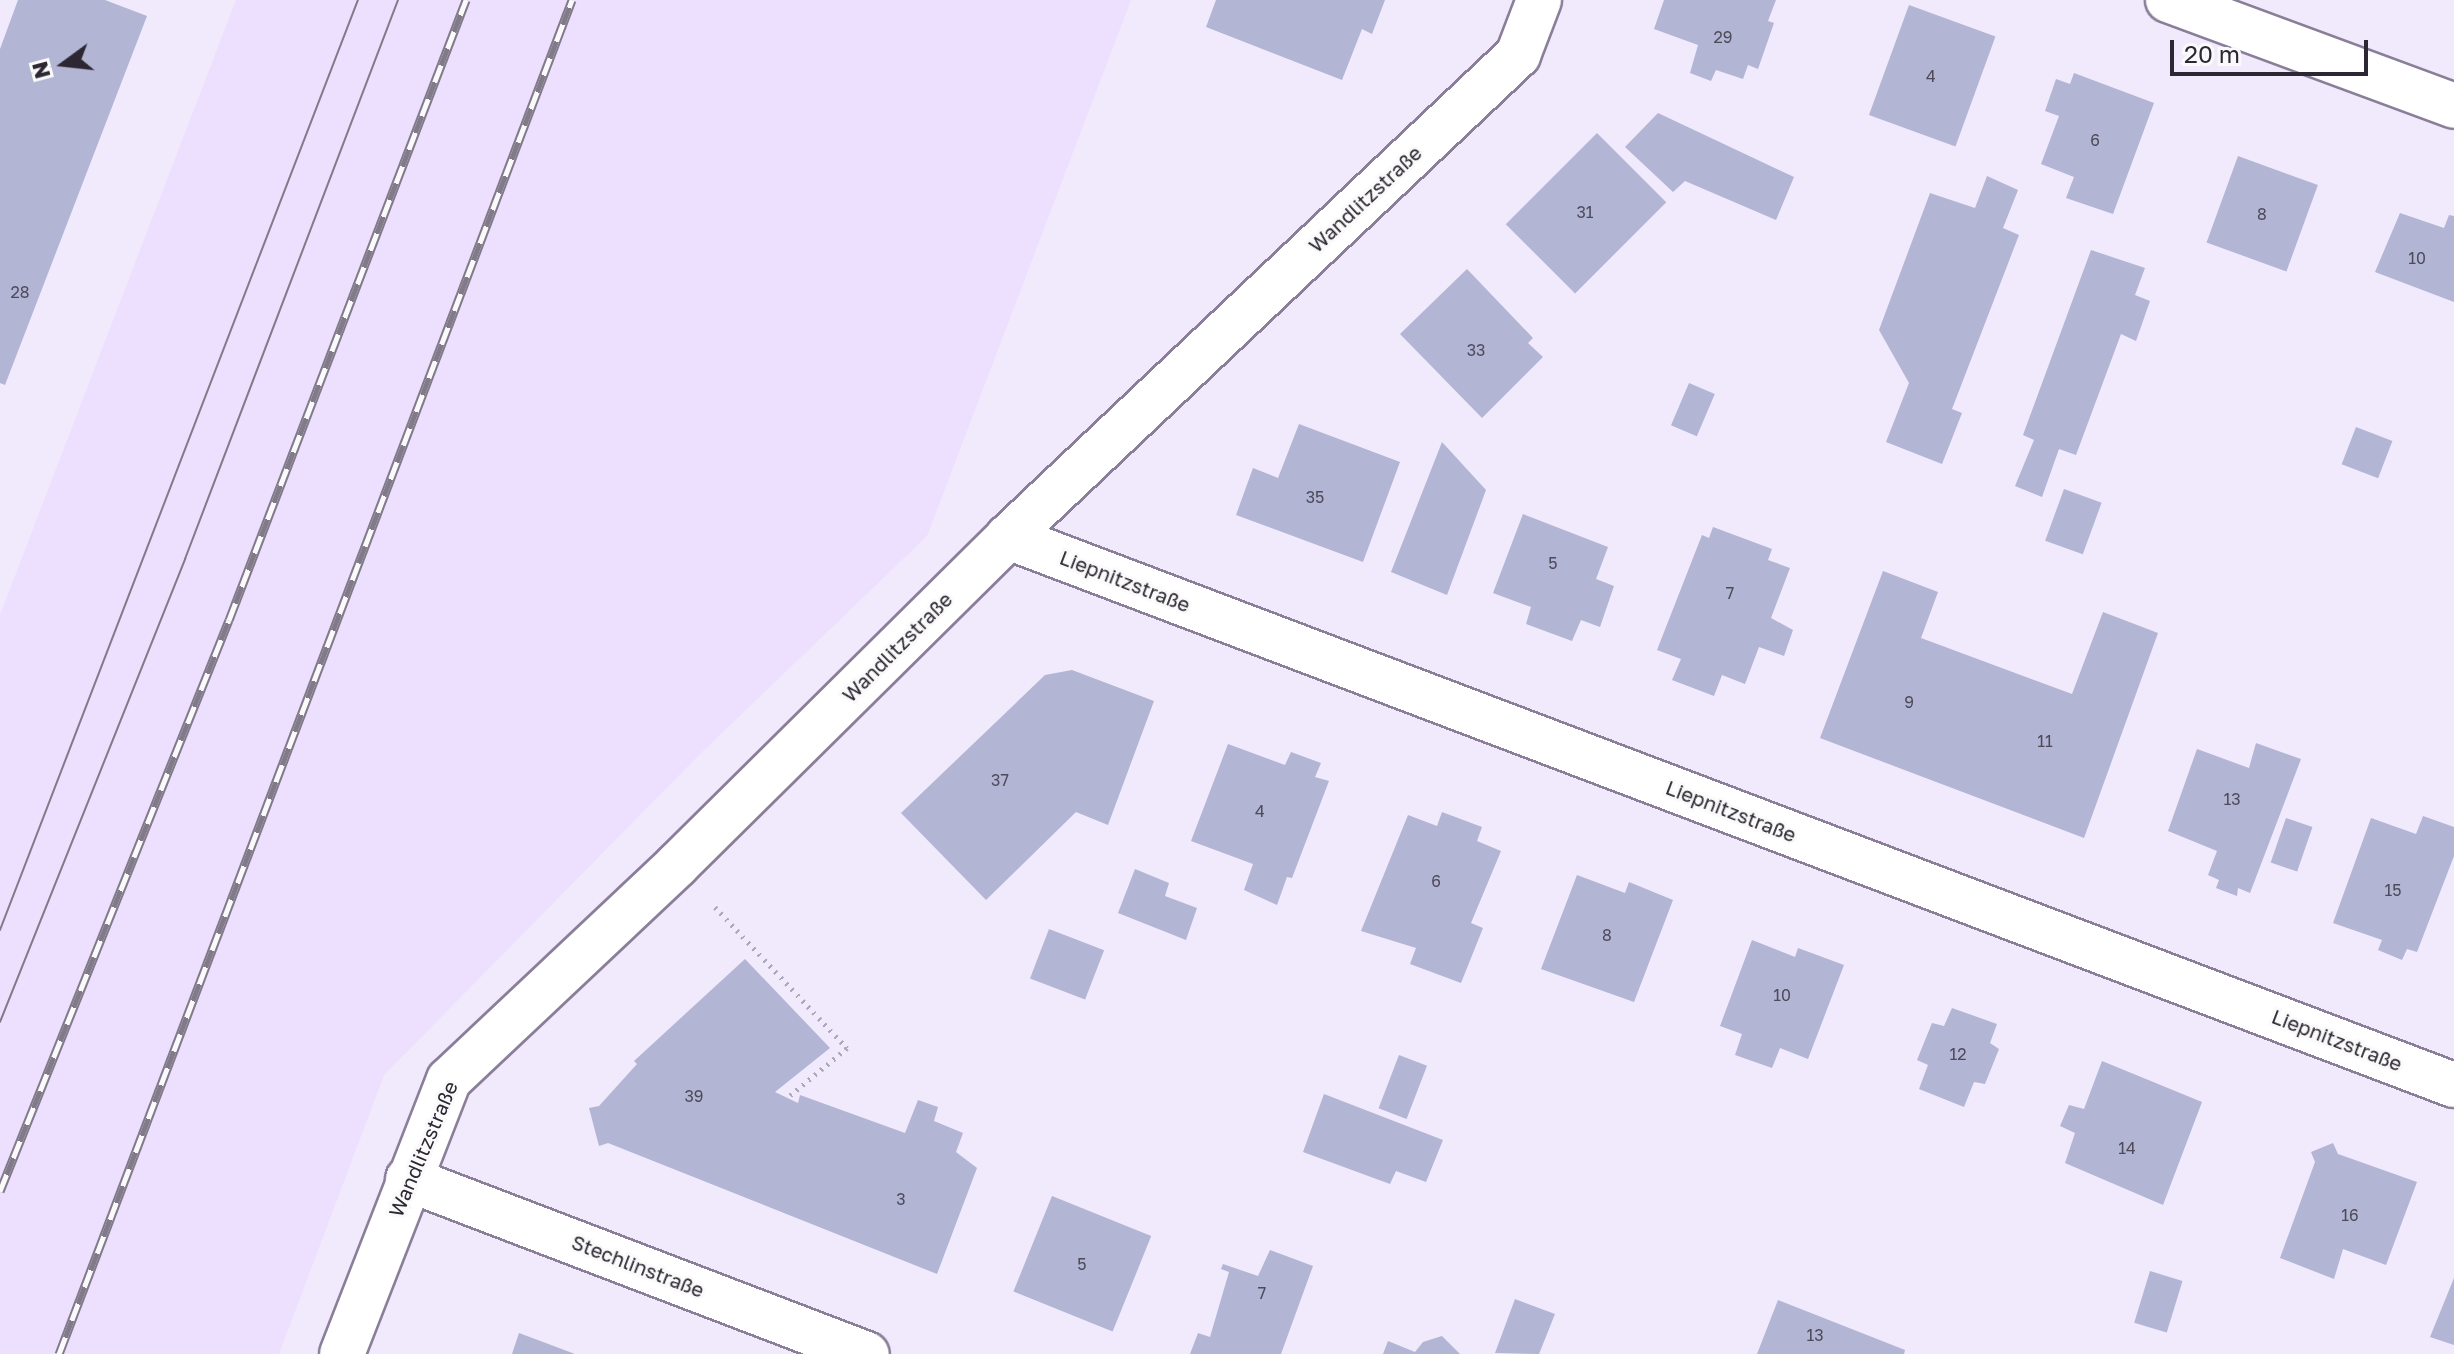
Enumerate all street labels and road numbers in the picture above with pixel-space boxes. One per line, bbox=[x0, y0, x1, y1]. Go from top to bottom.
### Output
street label: Wandlitzstraße bbox=[1304, 141, 1426, 257]
street label: Liepnitzstraße bbox=[1056, 545, 1194, 617]
street label: Wandlitzstraße bbox=[837, 587, 957, 707]
street label: Liepnitzstraße bbox=[1662, 775, 1800, 847]
street label: Liepnitzstraße bbox=[2268, 1004, 2406, 1076]
street label: Wandlitzstraße bbox=[384, 1077, 462, 1221]
street label: Stechlinstraße bbox=[568, 1230, 708, 1302]

